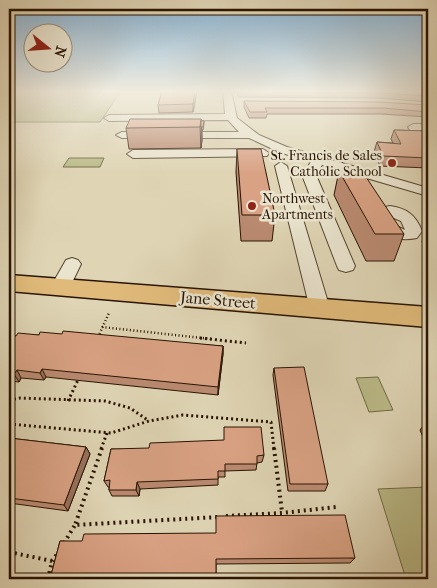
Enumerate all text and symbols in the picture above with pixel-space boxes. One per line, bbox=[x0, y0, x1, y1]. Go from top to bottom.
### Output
north arrow bbox=[22, 22, 72, 72]
text: N bbox=[50, 44, 70, 60]
place label: St. Francis de Sales Catholic School bbox=[270, 147, 382, 180]
marker: St. Francis de Sales Catholic School bbox=[386, 157, 398, 169]
place label: Northwest Apartments bbox=[261, 190, 333, 223]
marker: Northwest Apartments bbox=[246, 200, 258, 212]
street label: Jane Street bbox=[177, 287, 257, 313]

